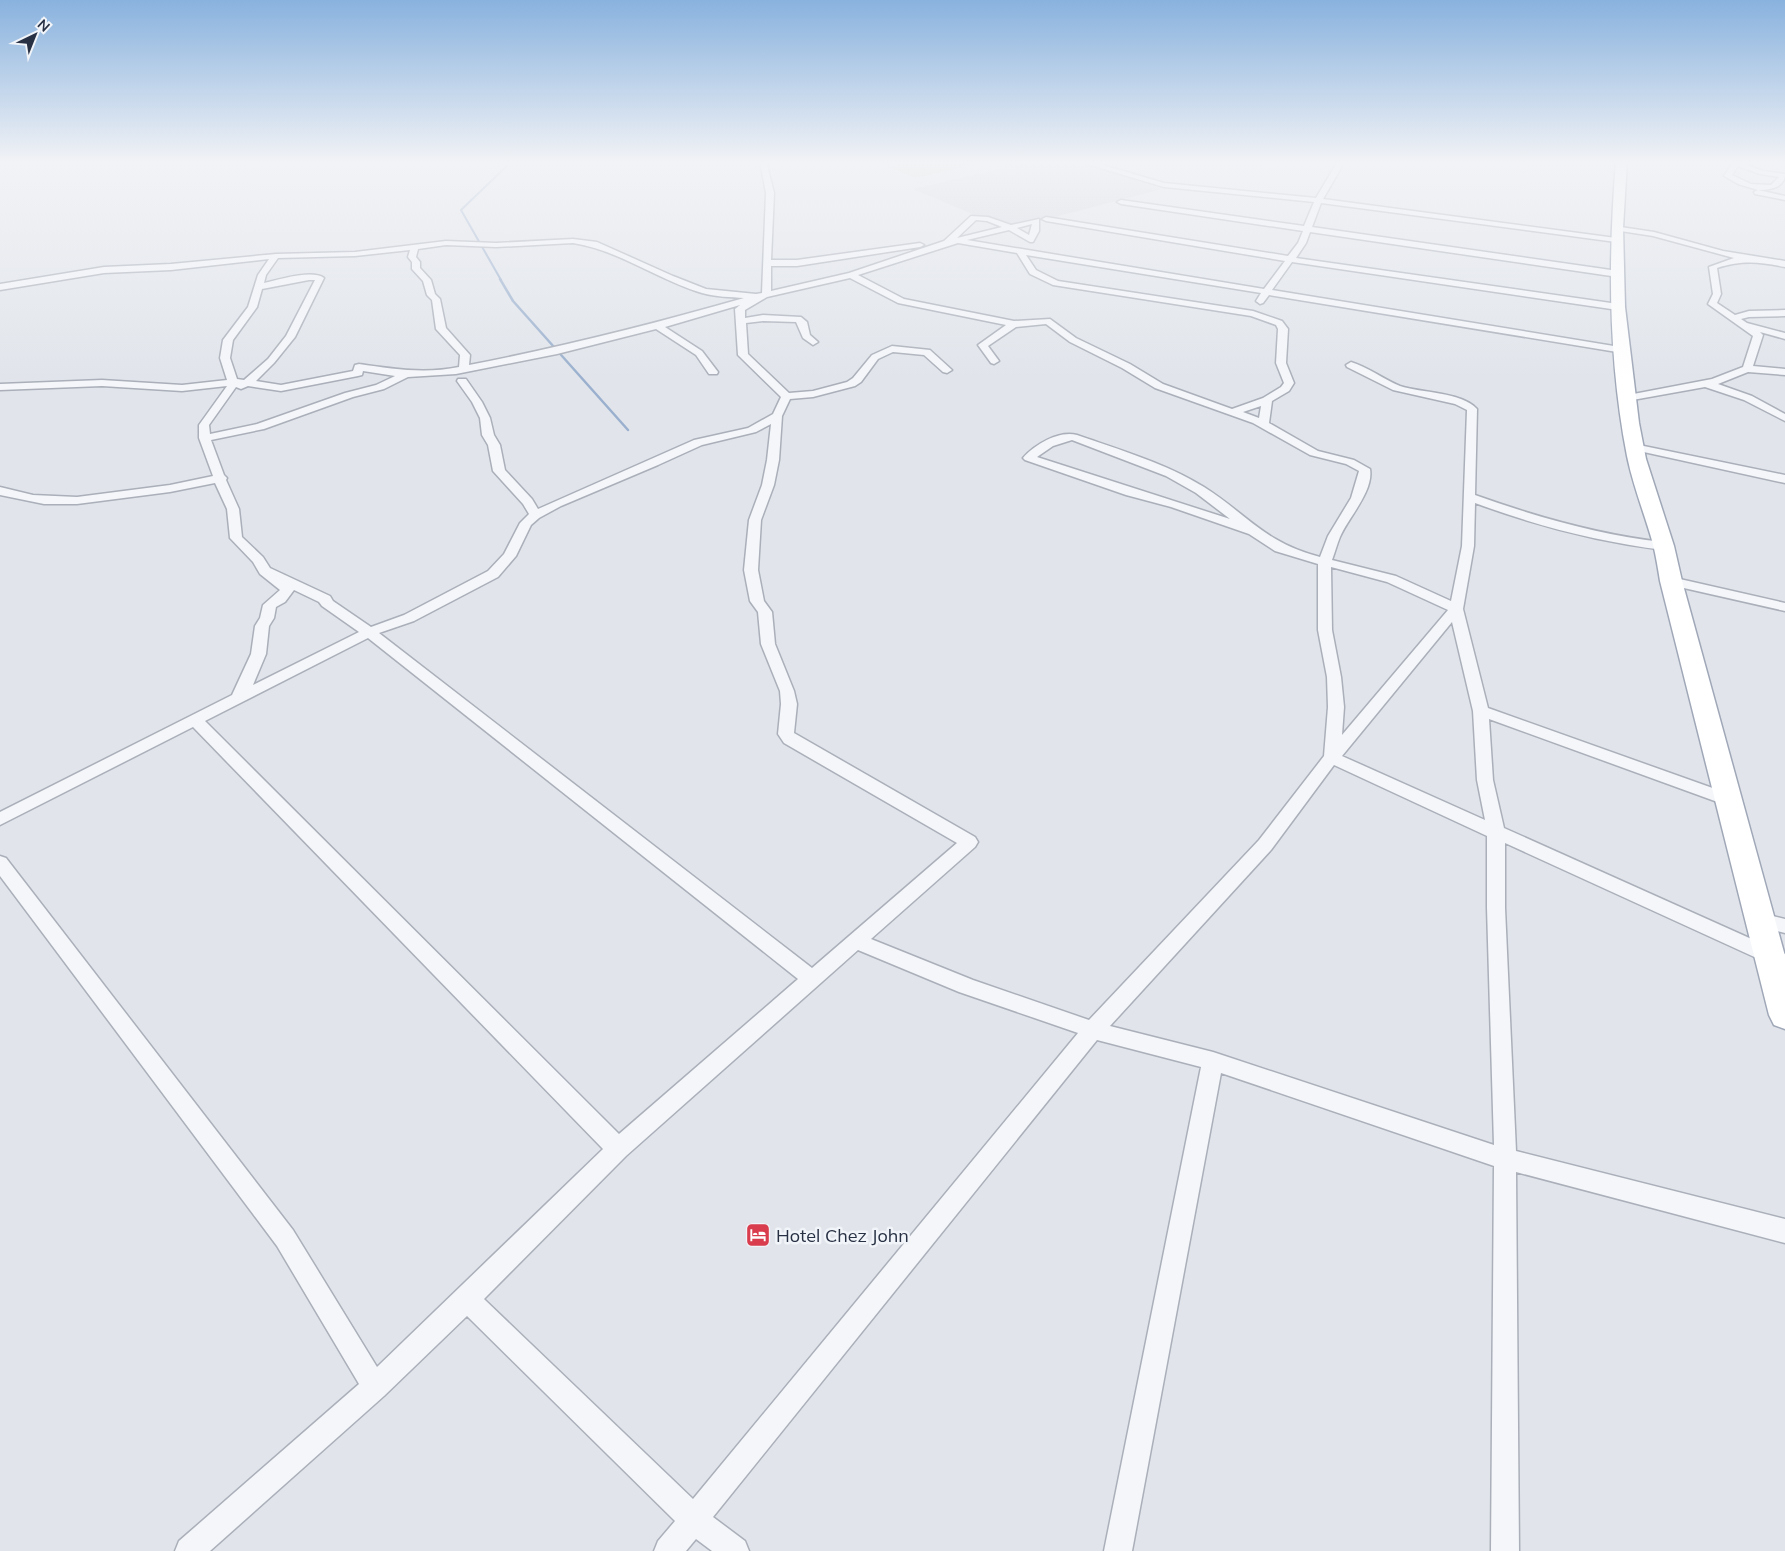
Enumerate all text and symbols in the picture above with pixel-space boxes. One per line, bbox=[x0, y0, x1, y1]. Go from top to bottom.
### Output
north arrow bbox=[10, 10, 60, 60]
text: N bbox=[34, 15, 54, 36]
hotel icon: Hotel Chez John bbox=[745, 1222, 771, 1248]
place label: Hotel Chez John bbox=[776, 1224, 909, 1247]

